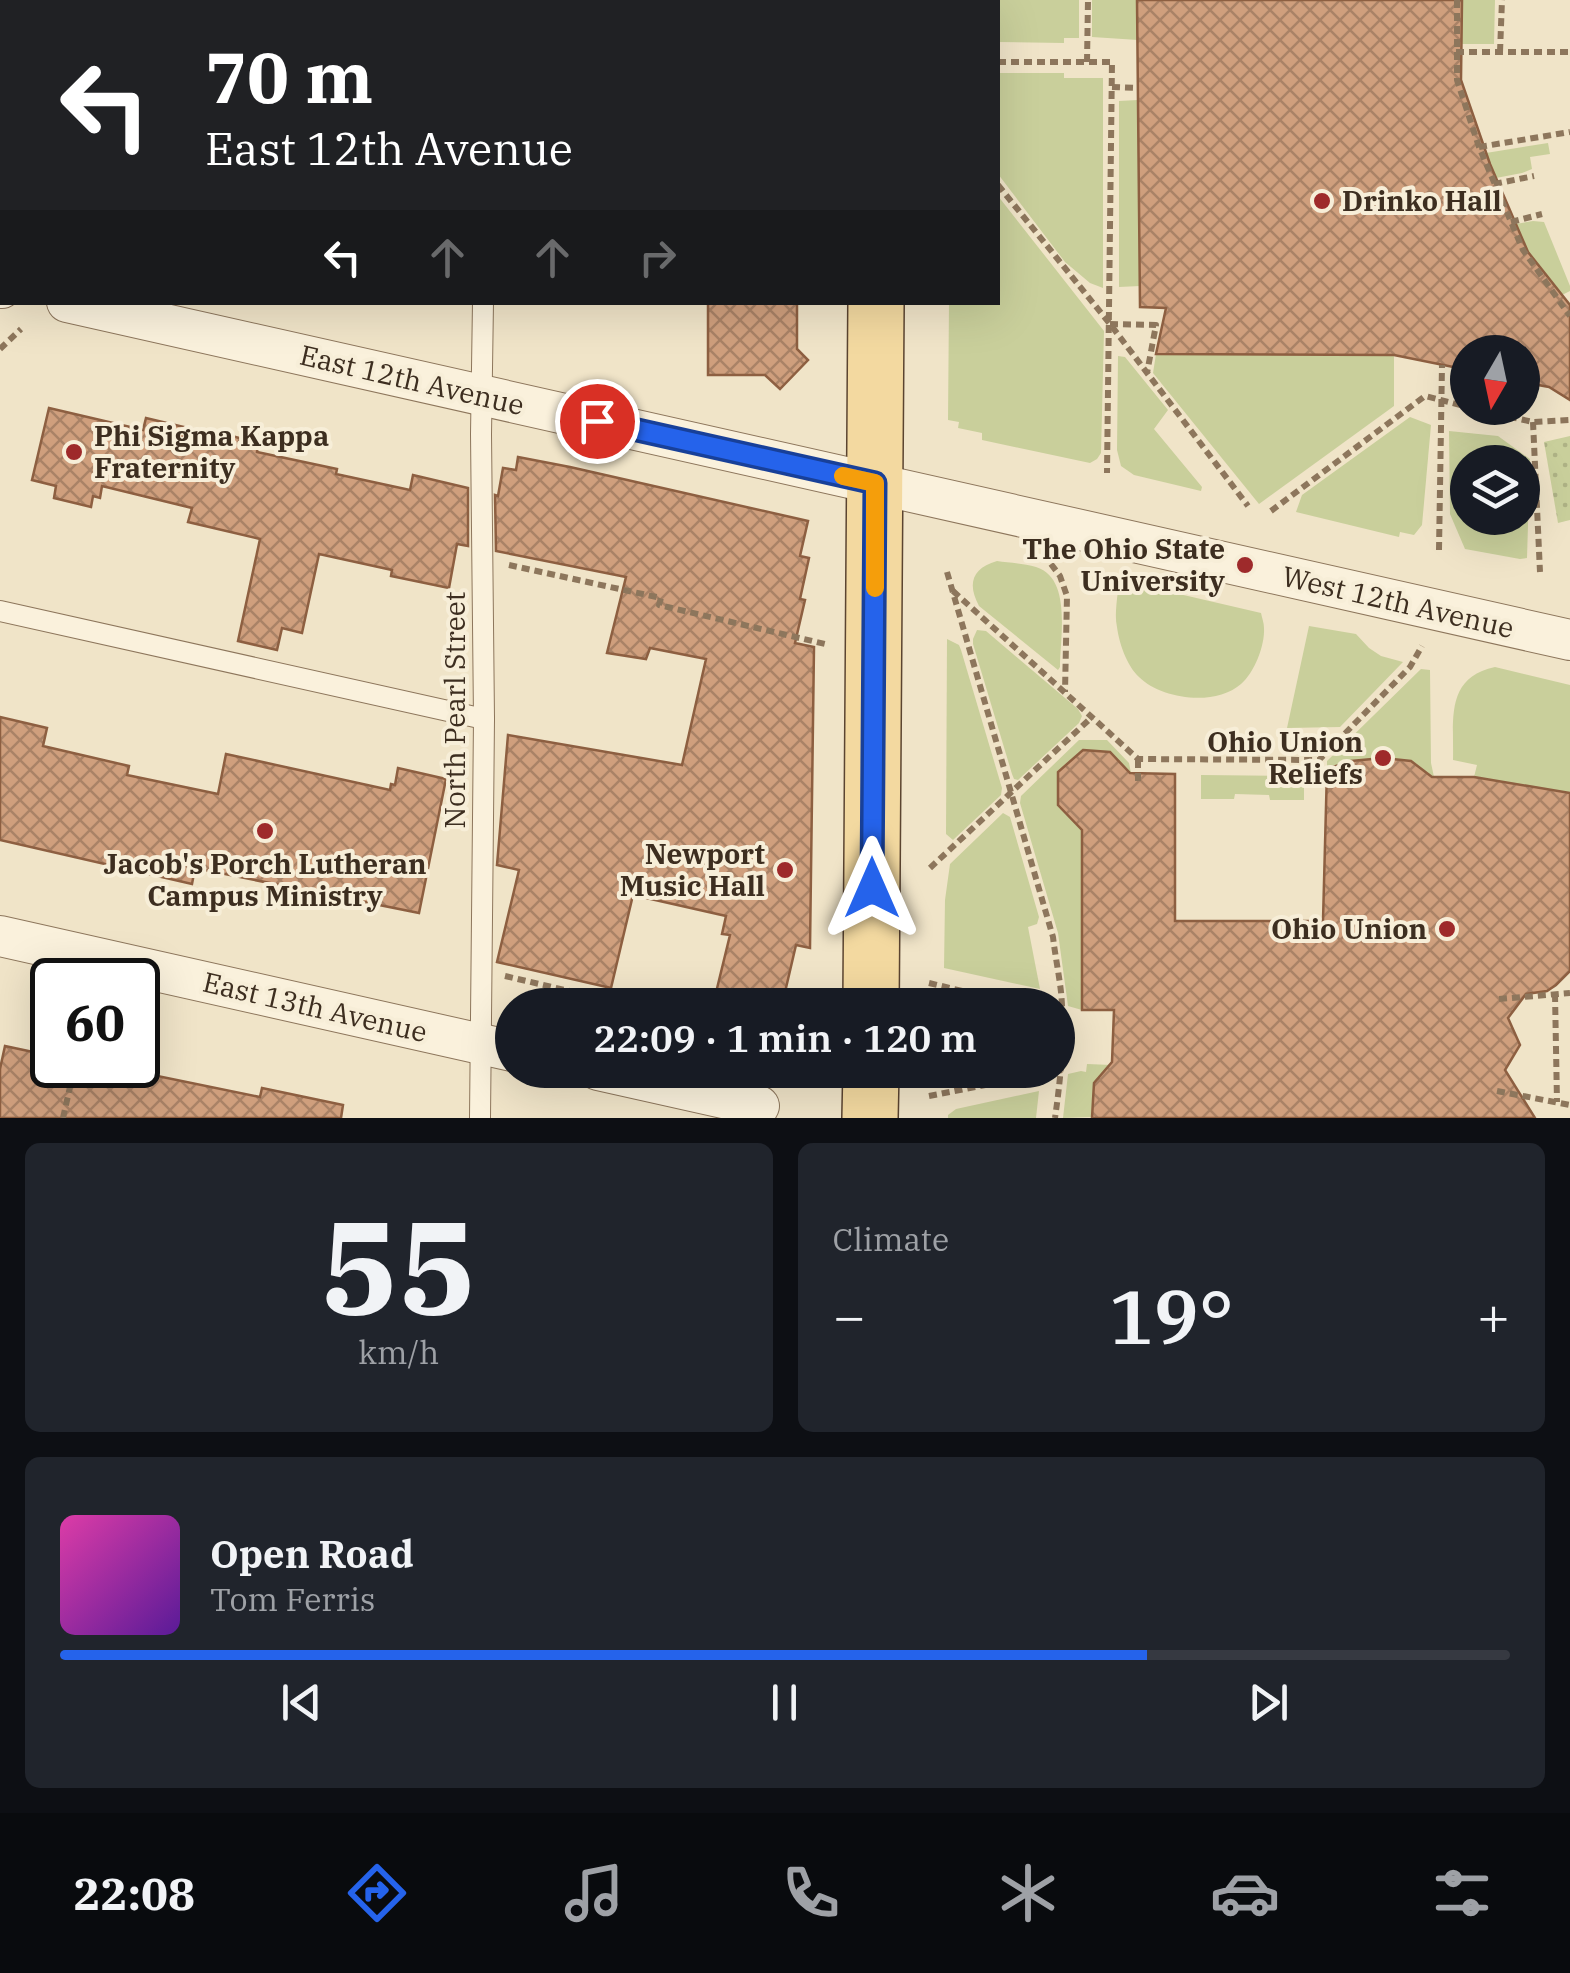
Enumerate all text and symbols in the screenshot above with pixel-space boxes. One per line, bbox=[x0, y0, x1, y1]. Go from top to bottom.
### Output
text: 70 m bbox=[205, 31, 373, 122]
icon: left bbox=[40, 40, 170, 170]
text: East 12th Avenue bbox=[205, 119, 573, 177]
place label: Drinko Hall bbox=[1342, 182, 1502, 219]
marker: Drinko Hall bbox=[1311, 190, 1333, 212]
icon: left bbox=[315, 230, 370, 285]
icon: ahead bbox=[420, 230, 475, 285]
icon: ahead bbox=[525, 230, 580, 285]
icon: right bbox=[630, 230, 685, 285]
north arrow bbox=[1450, 335, 1540, 425]
map controls bbox=[1450, 335, 1540, 535]
street label: East 12th Avenue bbox=[296, 336, 528, 423]
pin bbox=[555, 379, 640, 464]
icon: arrive bbox=[570, 394, 625, 449]
place label: Phi Sigma Kappa Fraternity bbox=[94, 417, 329, 486]
marker: Phi Sigma Kappa Fraternity bbox=[63, 441, 85, 463]
button: layers bbox=[1450, 445, 1540, 535]
place label: The Ohio State University bbox=[1022, 530, 1225, 599]
marker: The Ohio State University bbox=[1234, 554, 1256, 576]
street label: West 12th Avenue bbox=[1279, 557, 1518, 646]
street label: North Pearl Street bbox=[436, 591, 473, 829]
place label: Ohio Union Reliefs bbox=[1207, 723, 1363, 792]
marker: Ohio Union Reliefs bbox=[1372, 747, 1394, 769]
marker: Jacob's Porch Lutheran Campus Ministry bbox=[254, 820, 276, 842]
place label: Newport Music Hall bbox=[620, 835, 765, 904]
position arrow bbox=[820, 836, 924, 940]
place label: Jacob's Porch Lutheran Campus Ministry bbox=[104, 845, 426, 914]
marker: Newport Music Hall bbox=[774, 859, 796, 881]
place label: Ohio Union bbox=[1271, 910, 1427, 947]
marker: Ohio Union bbox=[1436, 918, 1458, 940]
speed limit sign: 60 bbox=[30, 958, 160, 1088]
street label: East 13th Avenue bbox=[199, 963, 431, 1050]
text: 22:09 · 1 min · 120 m bbox=[593, 1013, 977, 1062]
text: 55 bbox=[321, 1181, 477, 1350]
text: Climate bbox=[833, 1218, 949, 1260]
text: 19° bbox=[1109, 1267, 1234, 1365]
text: − bbox=[833, 1280, 866, 1351]
text: + bbox=[1477, 1280, 1510, 1351]
text: km/h bbox=[358, 1331, 439, 1373]
text: Open Road bbox=[210, 1529, 414, 1578]
text: Tom Ferris bbox=[210, 1578, 375, 1620]
icon: previous bbox=[274, 1675, 329, 1730]
icon: pause bbox=[757, 1675, 812, 1730]
icon: next bbox=[1241, 1675, 1296, 1730]
icon: directions bbox=[342, 1858, 412, 1928]
icon: music bbox=[559, 1858, 629, 1928]
icon: phone bbox=[776, 1858, 846, 1928]
icon: climate bbox=[993, 1858, 1063, 1928]
icon: car bbox=[1210, 1858, 1280, 1928]
icon: filters bbox=[1427, 1858, 1497, 1928]
text: 22:08 bbox=[73, 1864, 195, 1922]

